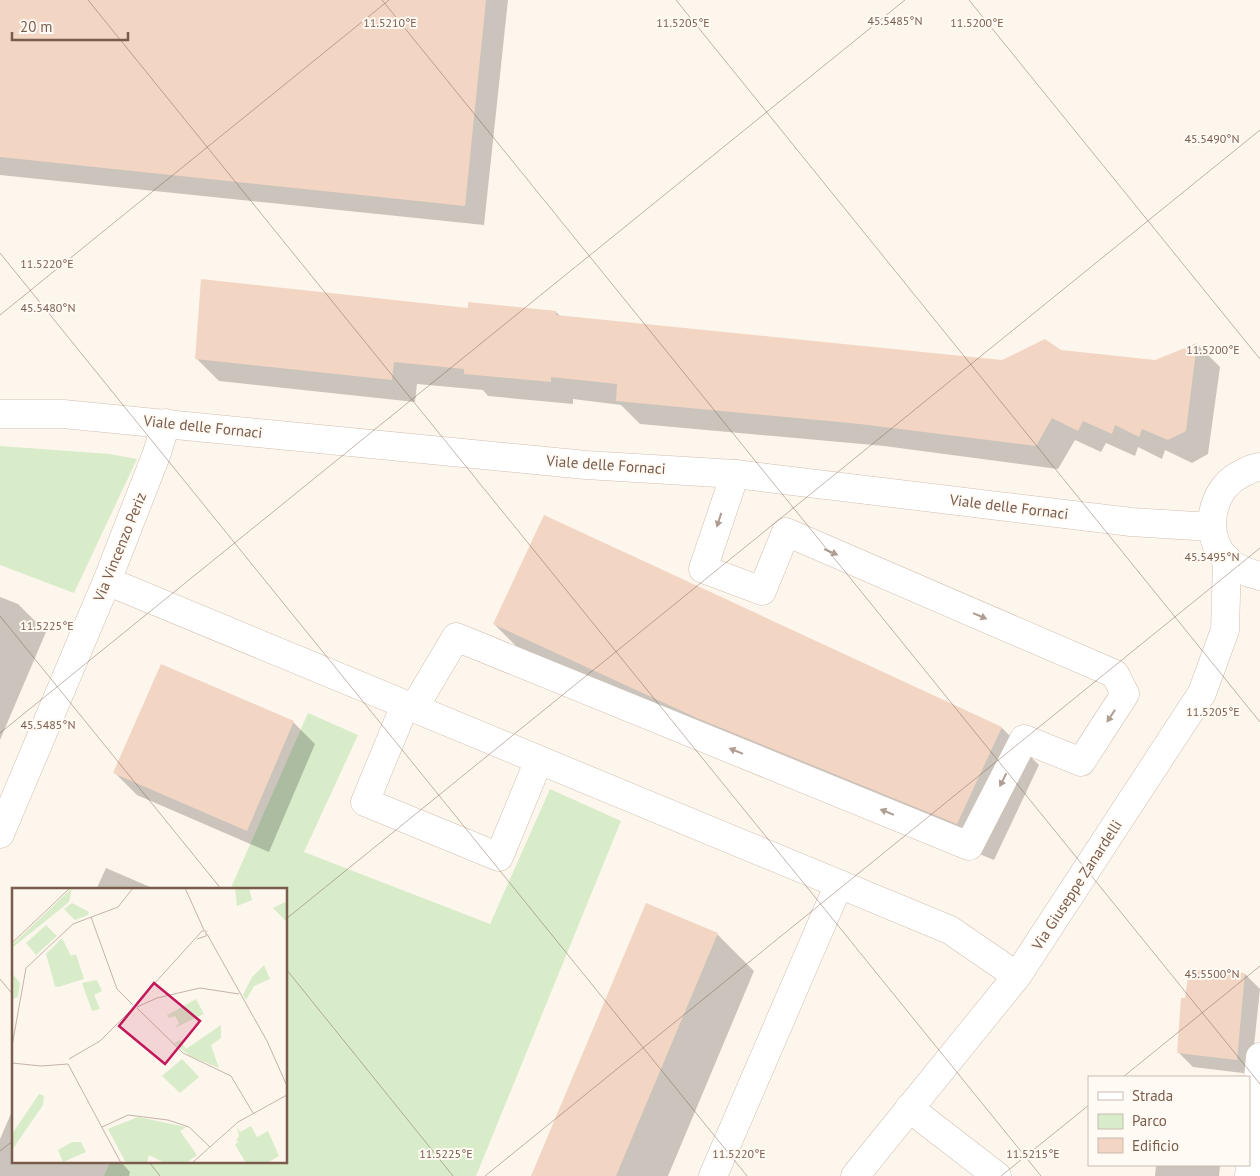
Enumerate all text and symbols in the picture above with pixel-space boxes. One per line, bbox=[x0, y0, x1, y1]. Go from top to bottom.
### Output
scale bar bbox=[12, 10, 129, 42]
text: 45.5485°N bbox=[868, 13, 922, 28]
text: 11.5210°E bbox=[363, 15, 417, 30]
text: 11.5205°E bbox=[656, 15, 710, 30]
text: 11.5200°E bbox=[950, 15, 1004, 30]
text: 20 m bbox=[20, 17, 53, 36]
text: 45.5490°N bbox=[1185, 131, 1239, 146]
text: 11.5220°E bbox=[20, 256, 74, 271]
text: 45.5480°N bbox=[21, 300, 75, 315]
text: 11.5200°E bbox=[1186, 342, 1240, 357]
street label: Viale delle Fornaci bbox=[142, 411, 263, 442]
street label: Viale delle Fornaci bbox=[545, 451, 666, 478]
street label: Via Vincenzo Periz bbox=[89, 489, 150, 605]
street label: Viale delle Fornaci bbox=[948, 490, 1069, 523]
one-way arrow bbox=[715, 513, 723, 528]
one-way arrow bbox=[824, 548, 838, 556]
text: 45.5495°N bbox=[1185, 549, 1239, 564]
one-way arrow bbox=[973, 612, 987, 620]
text: 11.5225°E bbox=[20, 618, 74, 633]
text: 11.5205°E bbox=[1186, 704, 1240, 719]
one-way arrow bbox=[1106, 709, 1115, 723]
text: 45.5485°N bbox=[21, 717, 75, 732]
one-way arrow bbox=[728, 747, 743, 755]
one-way arrow bbox=[999, 773, 1007, 787]
one-way arrow bbox=[879, 808, 894, 816]
street label: Via Giuseppe Zanardelli bbox=[1027, 816, 1126, 954]
inset map bbox=[12, 888, 288, 1164]
text: 45.5500°N bbox=[1185, 966, 1239, 981]
legend bbox=[1088, 1076, 1250, 1166]
text: Strada bbox=[1132, 1086, 1173, 1105]
text: Parco bbox=[1132, 1111, 1167, 1130]
text: Edificio bbox=[1132, 1136, 1179, 1155]
text: 11.5225°E bbox=[419, 1146, 473, 1161]
text: 11.5220°E bbox=[712, 1146, 766, 1161]
text: 11.5215°E bbox=[1006, 1146, 1060, 1161]

